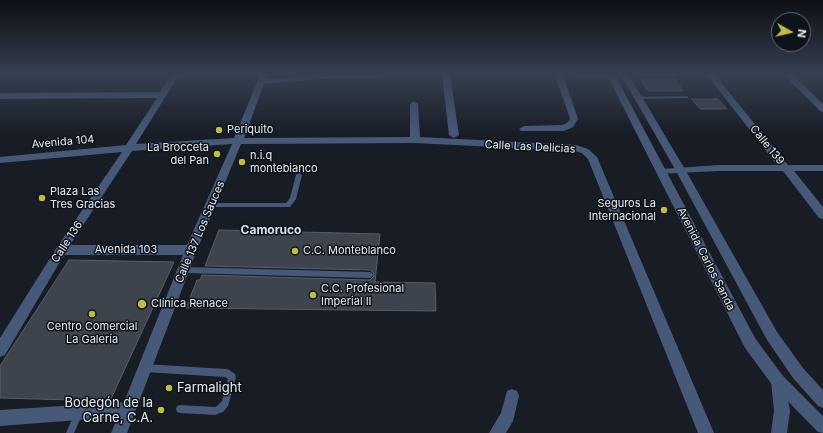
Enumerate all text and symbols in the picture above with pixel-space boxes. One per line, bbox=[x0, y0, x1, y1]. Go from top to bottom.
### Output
north arrow bbox=[771, 12, 811, 52]
text: N bbox=[794, 28, 809, 39]
place label: Periquito bbox=[227, 123, 273, 137]
street label: Calle 139 bbox=[747, 123, 787, 167]
marker: Periquito bbox=[214, 125, 224, 135]
street label: Avenida 104 bbox=[31, 133, 95, 151]
street label: Calle Las Delicias bbox=[484, 138, 576, 156]
place label: La Brocceta del Pan bbox=[147, 141, 209, 167]
marker: La Brocceta del Pan bbox=[212, 149, 222, 159]
place label: n.i.q montebianco bbox=[250, 149, 318, 175]
marker: n.i.q montebianco bbox=[237, 157, 247, 167]
street label: Calle 137 Los Sauces bbox=[173, 179, 227, 285]
place label: Plaza Las Tres Gracias bbox=[50, 185, 115, 211]
marker: Plaza Las Tres Gracias bbox=[37, 193, 47, 203]
place label: Seguros La Internacional bbox=[589, 197, 656, 223]
marker: Seguros La Internacional bbox=[659, 205, 669, 215]
street label: Avenida Carlos Sanda bbox=[674, 205, 738, 313]
street label: Calle 136 bbox=[49, 219, 85, 265]
district label: Camoruco bbox=[241, 223, 301, 237]
street label: Avenida 103 bbox=[95, 243, 157, 257]
place label: C.C. Monteblanco bbox=[303, 244, 396, 258]
marker: C.C. Monteblanco bbox=[290, 246, 300, 256]
place label: C.C. Profesional Imperial II bbox=[321, 282, 404, 308]
marker: C.C. Profesional Imperial II bbox=[308, 290, 318, 300]
place label: Clínica Renace bbox=[151, 297, 228, 311]
marker: Clínica Renace bbox=[136, 298, 148, 310]
marker: Centro Comercial La Galería bbox=[87, 309, 97, 319]
place label: Centro Comercial La Galería bbox=[47, 320, 137, 346]
place label: Farmalight bbox=[177, 380, 242, 396]
marker: Farmalight bbox=[164, 383, 174, 393]
place label: Bodegón de la Carne, C.A. bbox=[64, 395, 153, 426]
marker: Bodegón de la Carne, C.A. bbox=[156, 405, 166, 415]

